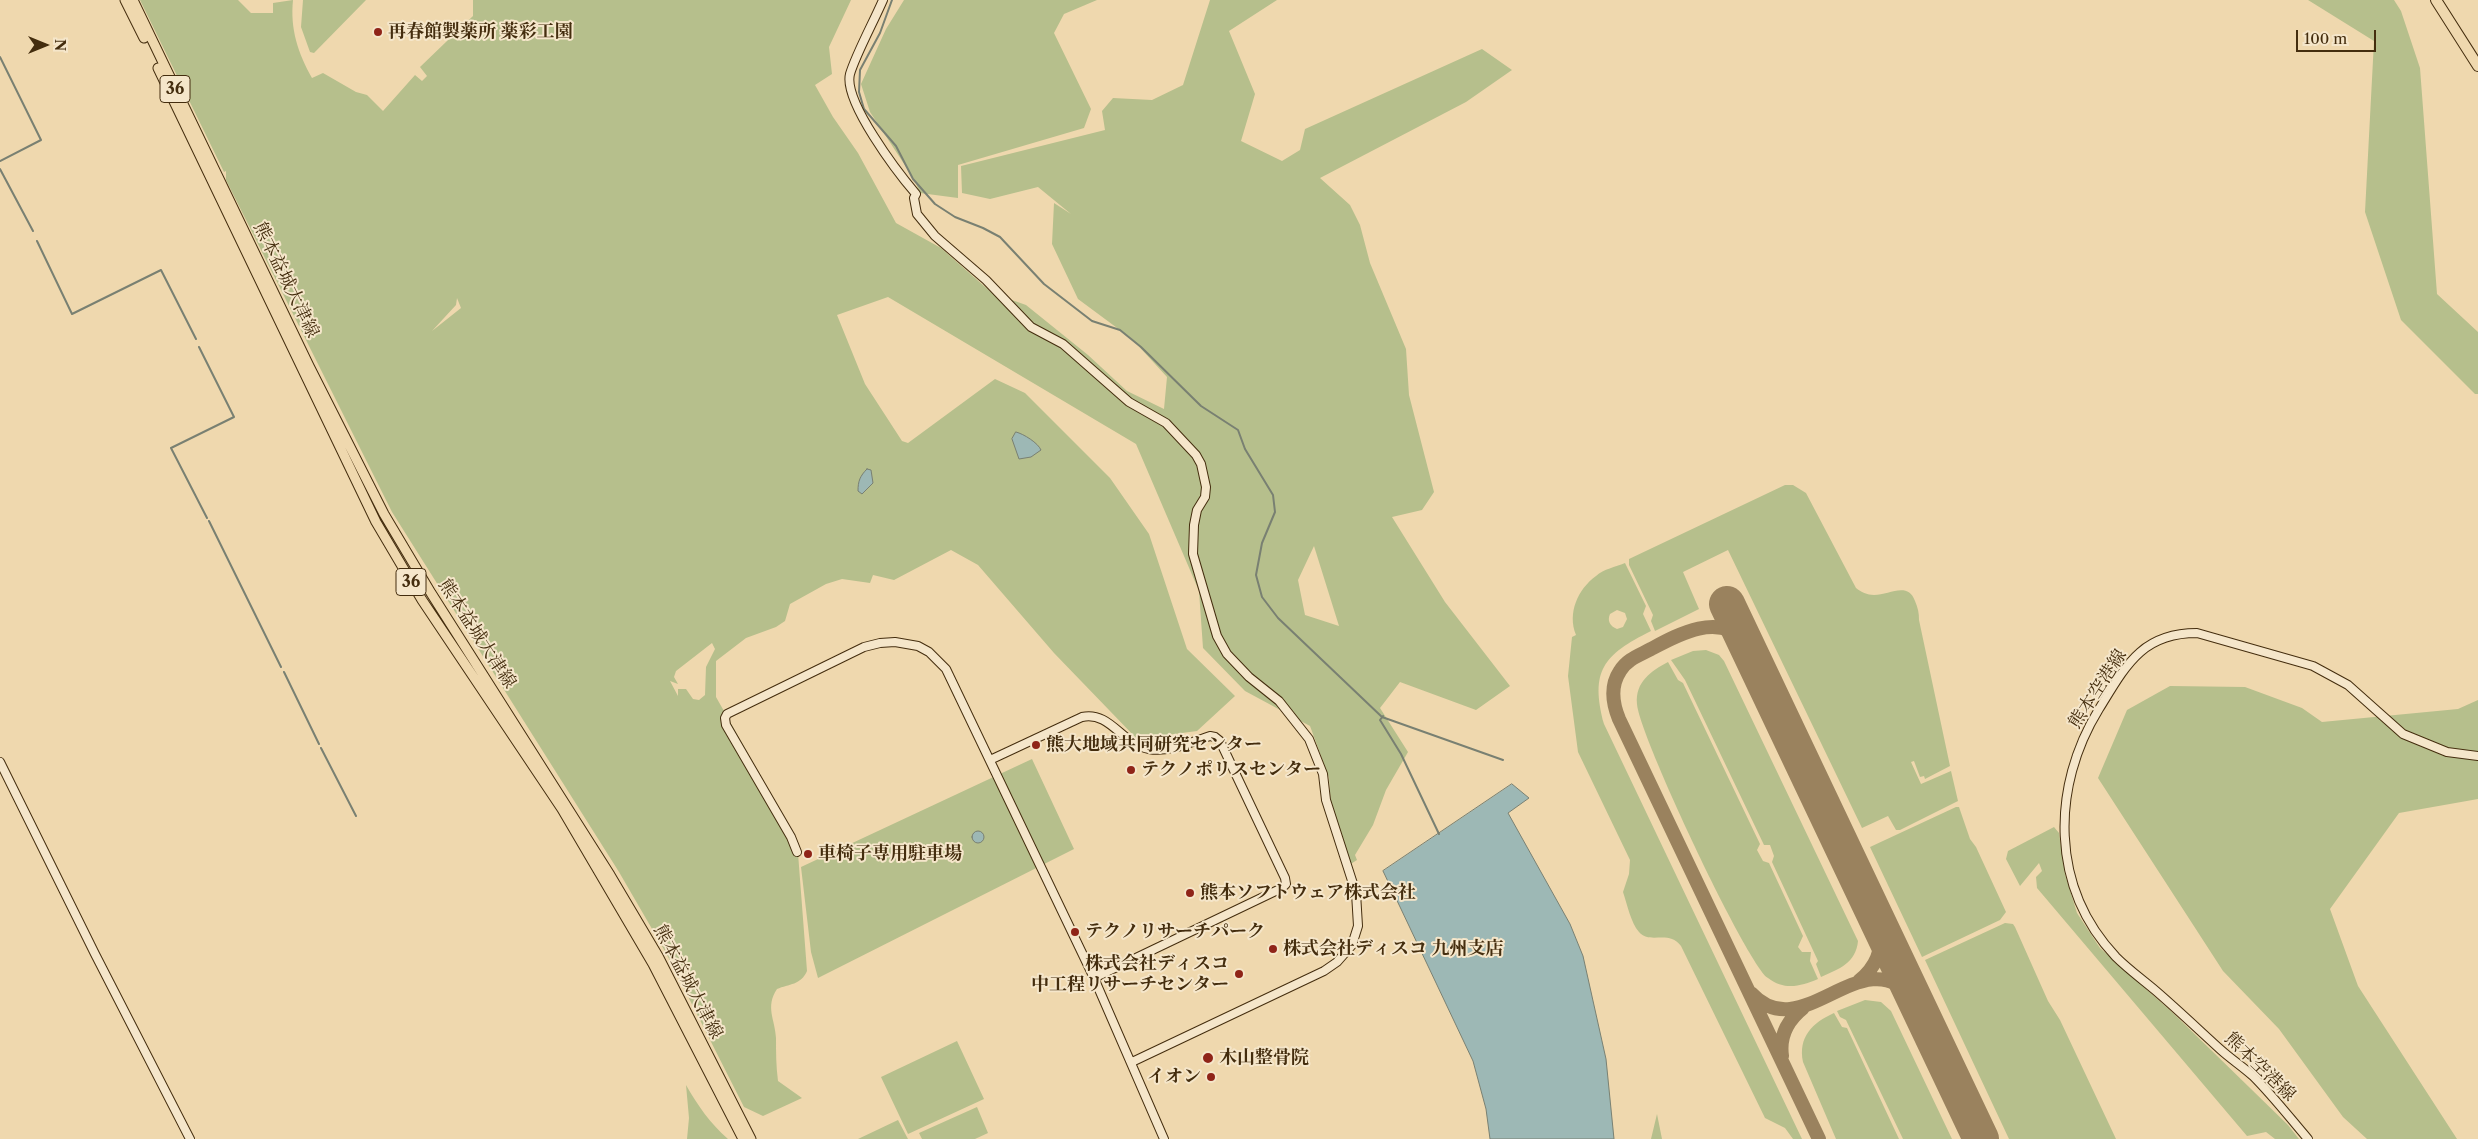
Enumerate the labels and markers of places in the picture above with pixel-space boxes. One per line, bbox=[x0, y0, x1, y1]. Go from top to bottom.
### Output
place label: 再春館製薬所 薬彩工園 bbox=[388, 21, 573, 43]
marker: 再春館製薬所 薬彩工園 bbox=[372, 26, 384, 38]
place label: 熊大地域共同研究センター bbox=[1046, 734, 1262, 756]
marker: 熊大地域共同研究センター bbox=[1030, 739, 1042, 751]
place label: テクノポリスセンター bbox=[1141, 759, 1321, 781]
marker: テクノポリスセンター bbox=[1125, 764, 1137, 776]
place label: 車椅子専用駐車場 bbox=[818, 843, 962, 865]
marker: 車椅子専用駐車場 bbox=[802, 848, 814, 860]
place label: 熊本ソフトウェア株式会社 bbox=[1200, 882, 1416, 904]
marker: 熊本ソフトウェア株式会社 bbox=[1184, 887, 1196, 899]
place label: テクノリサーチパーク bbox=[1085, 921, 1265, 943]
marker: テクノリサーチパーク bbox=[1069, 926, 1081, 938]
place label: 株式会社ディスコ 九州支店 bbox=[1283, 938, 1504, 960]
marker: 株式会社ディスコ 九州支店 bbox=[1267, 943, 1279, 955]
place label: 株式会社ディスコ 中工程リサーチセンター bbox=[1031, 953, 1229, 996]
marker: 株式会社ディスコ 中工程リサーチセンター bbox=[1233, 968, 1245, 980]
place label: 木山整骨院 bbox=[1219, 1047, 1309, 1069]
marker: 木山整骨院 bbox=[1201, 1051, 1215, 1065]
place label: イオン bbox=[1147, 1066, 1201, 1088]
marker: イオン bbox=[1205, 1071, 1217, 1083]

